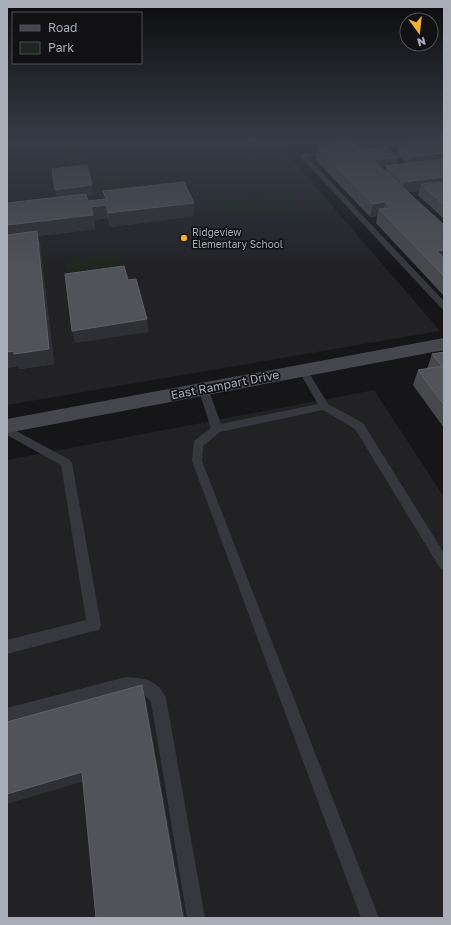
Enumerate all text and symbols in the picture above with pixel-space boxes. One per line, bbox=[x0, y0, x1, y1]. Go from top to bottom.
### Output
legend bbox=[12, 12, 142, 64]
north arrow bbox=[399, 12, 439, 52]
text: Road bbox=[48, 20, 77, 35]
text: N bbox=[416, 35, 427, 50]
text: Park bbox=[48, 40, 74, 55]
place label: Ridgeview Elementary School bbox=[192, 226, 283, 250]
marker: Ridgeview Elementary School bbox=[179, 233, 189, 243]
street label: East Rampart Drive bbox=[169, 367, 280, 402]

